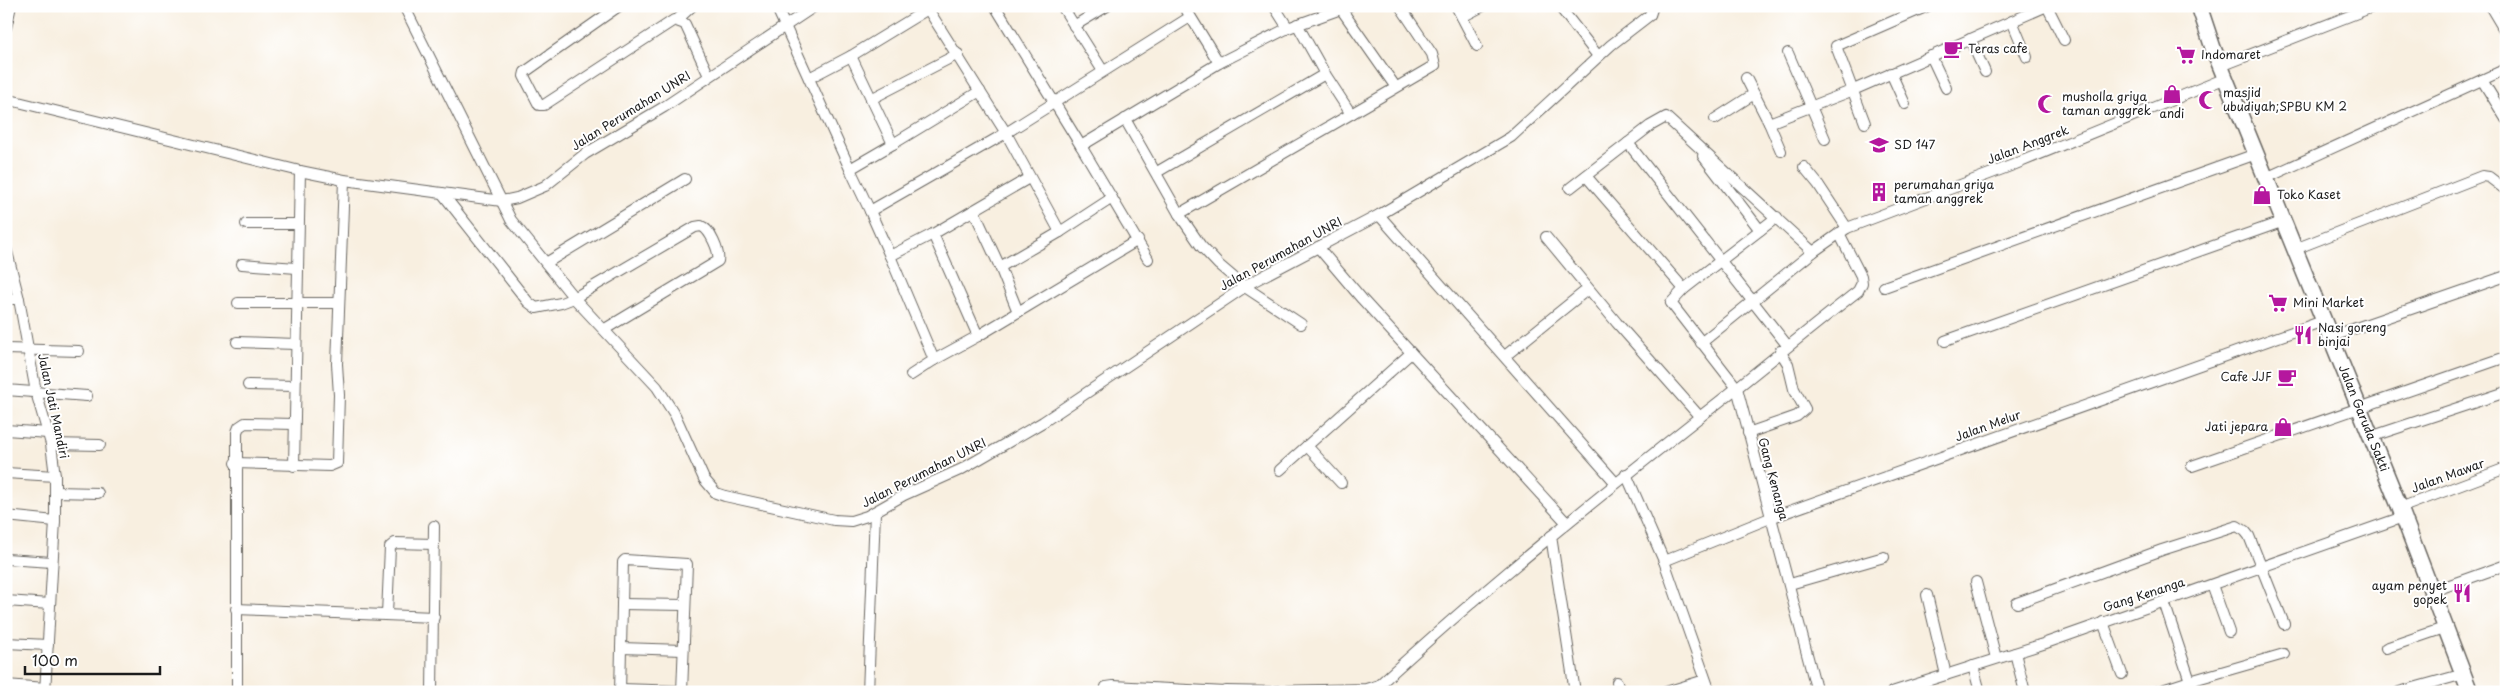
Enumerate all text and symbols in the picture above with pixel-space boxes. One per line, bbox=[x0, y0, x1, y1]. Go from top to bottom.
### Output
cafe icon: Teras cafe bbox=[1942, 38, 1964, 60]
place label: Teras cafe bbox=[1968, 39, 2028, 57]
supermarket icon: Indomaret bbox=[2175, 44, 2197, 66]
place label: Indomaret bbox=[2201, 45, 2261, 63]
street label: Jalan Perumahan UNRI bbox=[567, 66, 694, 154]
shop icon: andi bbox=[2161, 83, 2183, 105]
place label: masjid ubudiyah;SPBU KM 2 bbox=[2223, 83, 2347, 115]
place label: musholla griya taman anggrek bbox=[2062, 87, 2151, 119]
mosque icon: masjid ubudiyah;SPBU KM 2 bbox=[2197, 89, 2219, 111]
mosque icon: musholla griya taman anggrek bbox=[2036, 93, 2058, 115]
place label: andi bbox=[2160, 104, 2184, 122]
street label: Jalan Anggrek bbox=[1984, 120, 2071, 168]
school or university icon: SD 147 bbox=[1868, 134, 1890, 156]
place label: SD 147 bbox=[1894, 135, 1936, 153]
place label: perumahan griya taman anggrek bbox=[1894, 175, 1994, 207]
building icon: perumahan griya taman anggrek bbox=[1868, 181, 1890, 203]
shop icon: Toko Kaset bbox=[2251, 184, 2273, 206]
place label: Toko Kaset bbox=[2277, 185, 2341, 203]
street label: Jalan Perumahan UNRI bbox=[1216, 212, 1345, 294]
supermarket icon: Mini Market bbox=[2267, 292, 2289, 314]
place label: Mini Market bbox=[2293, 293, 2364, 311]
place label: Nasi goreng binjai bbox=[2318, 318, 2386, 350]
restaurant icon: Nasi goreng binjai bbox=[2292, 324, 2314, 346]
street label: Jalan Jati Mandiri bbox=[34, 351, 74, 460]
street label: Jalan Garuda Sakti bbox=[2335, 362, 2394, 474]
cafe icon: Cafe JJF bbox=[2276, 366, 2298, 388]
place label: Cafe JJF bbox=[2221, 367, 2272, 385]
street label: Jalan Melur bbox=[1952, 405, 2023, 445]
shop icon: Jati jepara bbox=[2272, 416, 2294, 438]
place label: Jati jepara bbox=[2205, 417, 2268, 435]
street label: Jalan Perumahan UNRI bbox=[858, 433, 989, 511]
street label: Gang Kenanga bbox=[1754, 435, 1794, 523]
street label: Jalan Mawar bbox=[2409, 453, 2487, 497]
street label: Gang Kenanga bbox=[2101, 572, 2187, 616]
place label: ayam penyet gopek bbox=[2372, 576, 2447, 608]
restaurant icon: ayam penyet gopek bbox=[2451, 582, 2473, 604]
scale bar bbox=[25, 643, 160, 675]
text: 100 m bbox=[32, 648, 78, 671]

